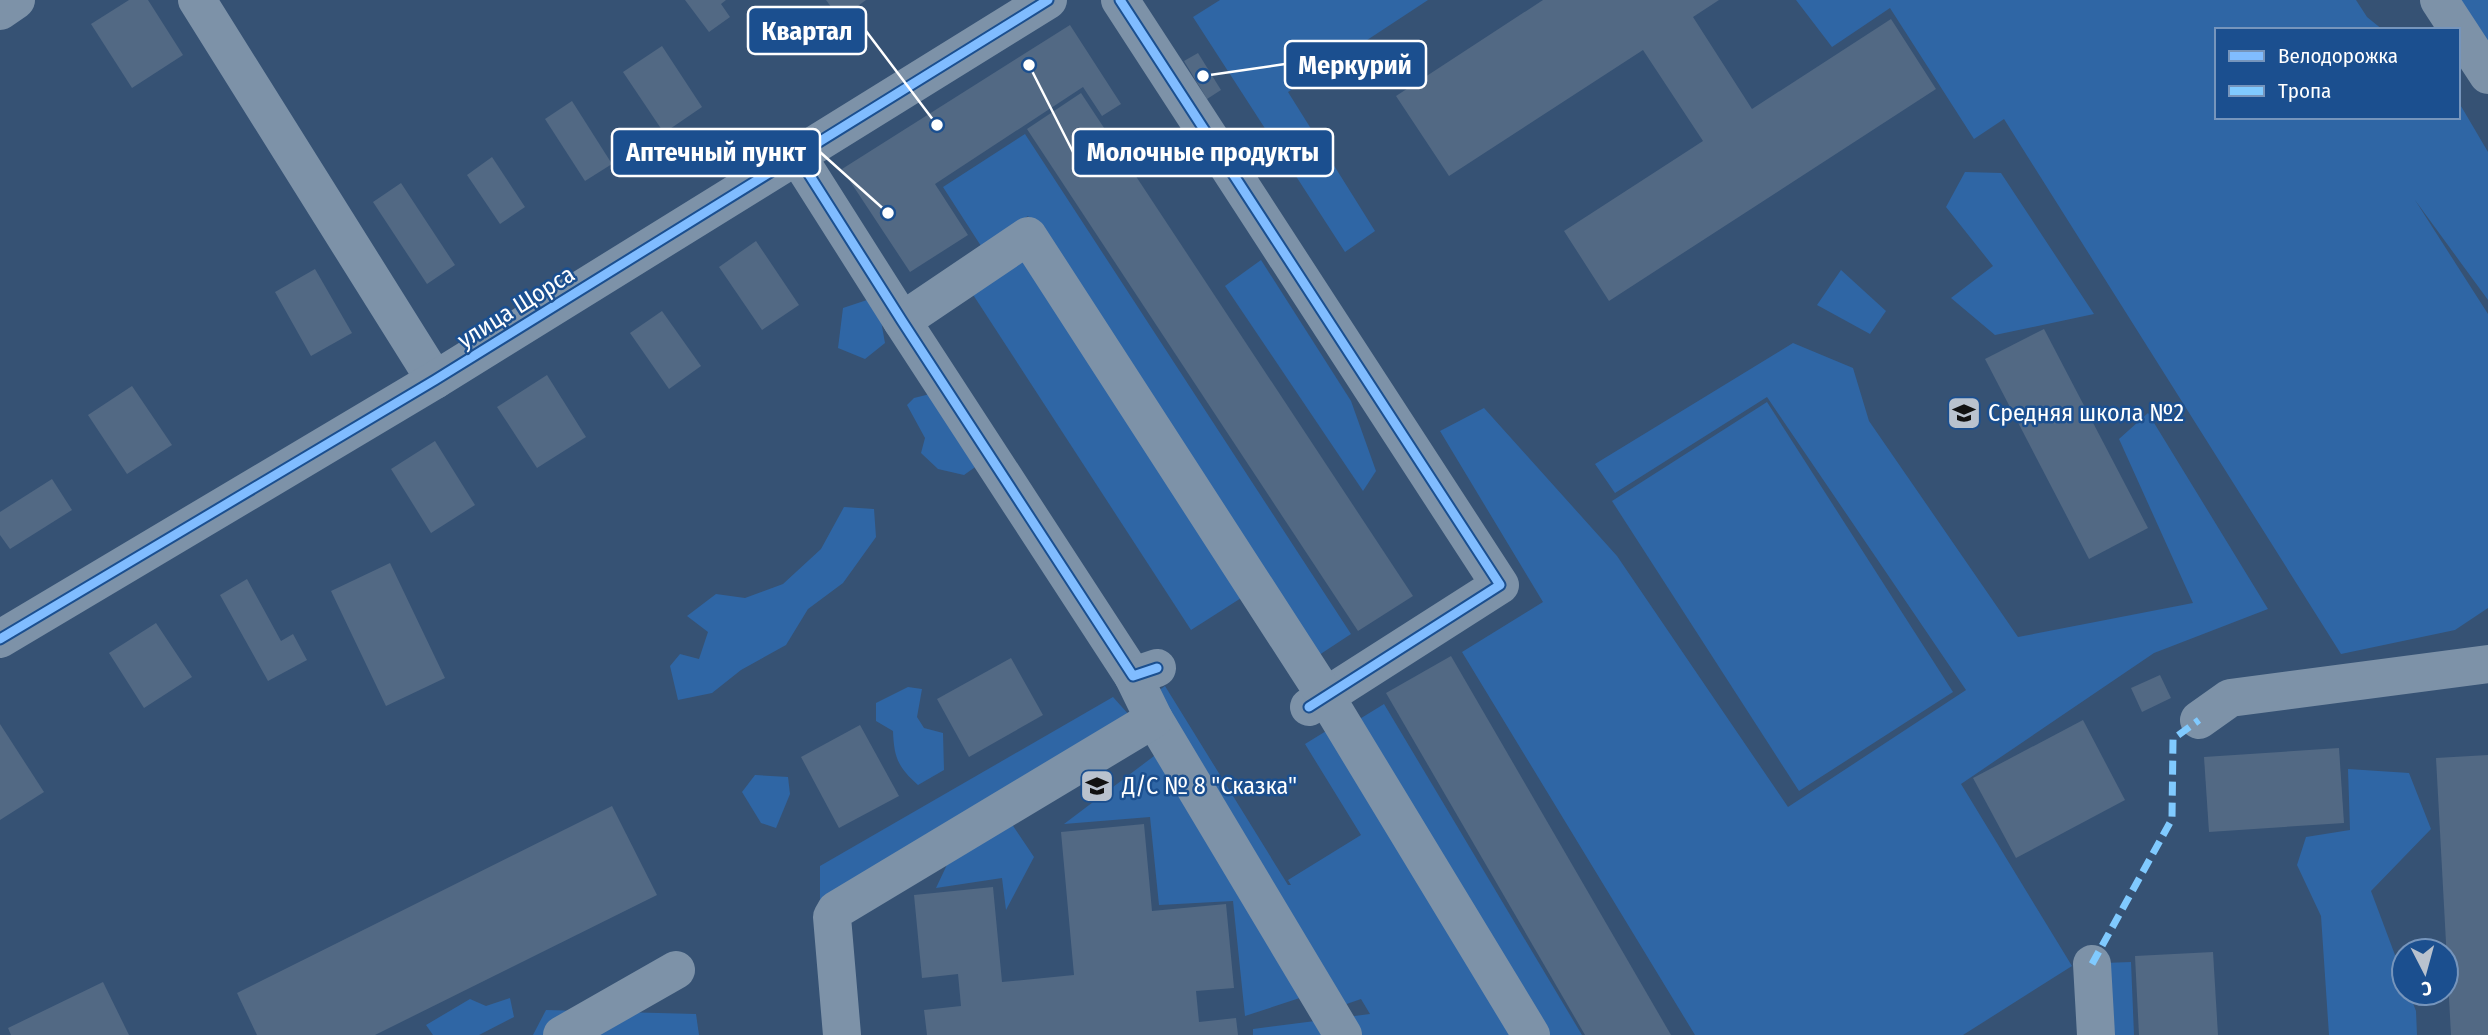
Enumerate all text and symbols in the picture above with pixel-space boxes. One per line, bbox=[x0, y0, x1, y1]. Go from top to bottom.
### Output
callout: Квартал bbox=[748, 7, 866, 54]
text: Квартал bbox=[762, 16, 852, 47]
legend bbox=[2215, 28, 2460, 119]
callout: Меркурий bbox=[1285, 41, 1426, 88]
text: Велодорожка bbox=[2278, 43, 2398, 69]
text: Меркурий bbox=[1298, 50, 1412, 81]
text: Тропа bbox=[2278, 78, 2331, 104]
callout: Аптечный пункт bbox=[612, 129, 820, 176]
callout: Молочные продукты bbox=[1073, 129, 1333, 176]
text: Аптечный пункт bbox=[625, 137, 807, 168]
text: Молочные продукты bbox=[1087, 137, 1319, 168]
street label: улица Щорса bbox=[452, 260, 580, 354]
school or university icon: Средняя школа №2 bbox=[1945, 394, 1983, 432]
place label: Средняя школа №2 bbox=[1988, 399, 2184, 427]
school or university icon: Д/С № 8 "Сказка" bbox=[1078, 767, 1116, 805]
place label: Д/С № 8 "Сказка" bbox=[1121, 772, 1297, 800]
north arrow bbox=[2390, 937, 2460, 1007]
text: С bbox=[2421, 976, 2433, 1000]

